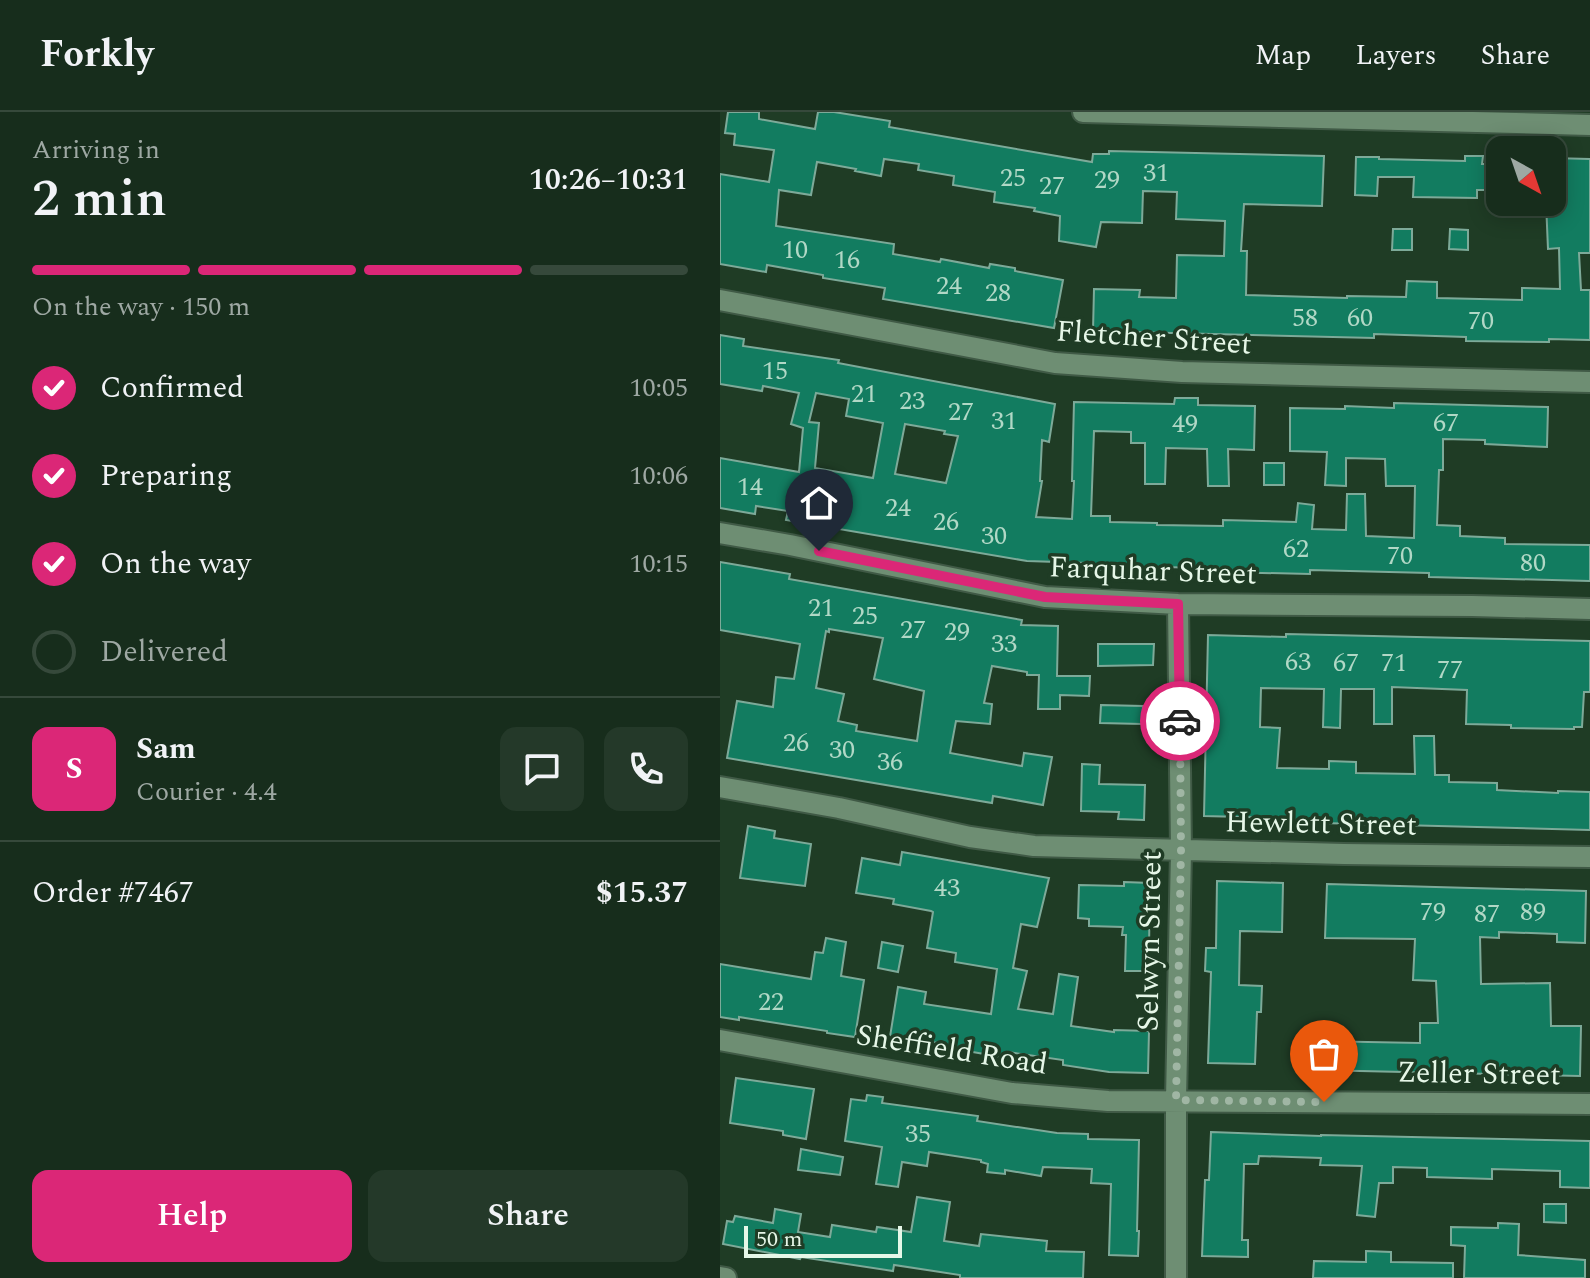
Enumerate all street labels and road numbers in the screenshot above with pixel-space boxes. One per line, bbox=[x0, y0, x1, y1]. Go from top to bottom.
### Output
street label: Fletcher Street bbox=[1054, 308, 1253, 368]
street label: Farquhar Street bbox=[1048, 544, 1258, 598]
street label: Hewlett Street bbox=[1224, 799, 1417, 849]
street label: Selwyn Street bbox=[1125, 850, 1175, 1032]
street label: Sheffield Road bbox=[853, 1012, 1051, 1088]
street label: Zeller Street bbox=[1397, 1050, 1561, 1098]

